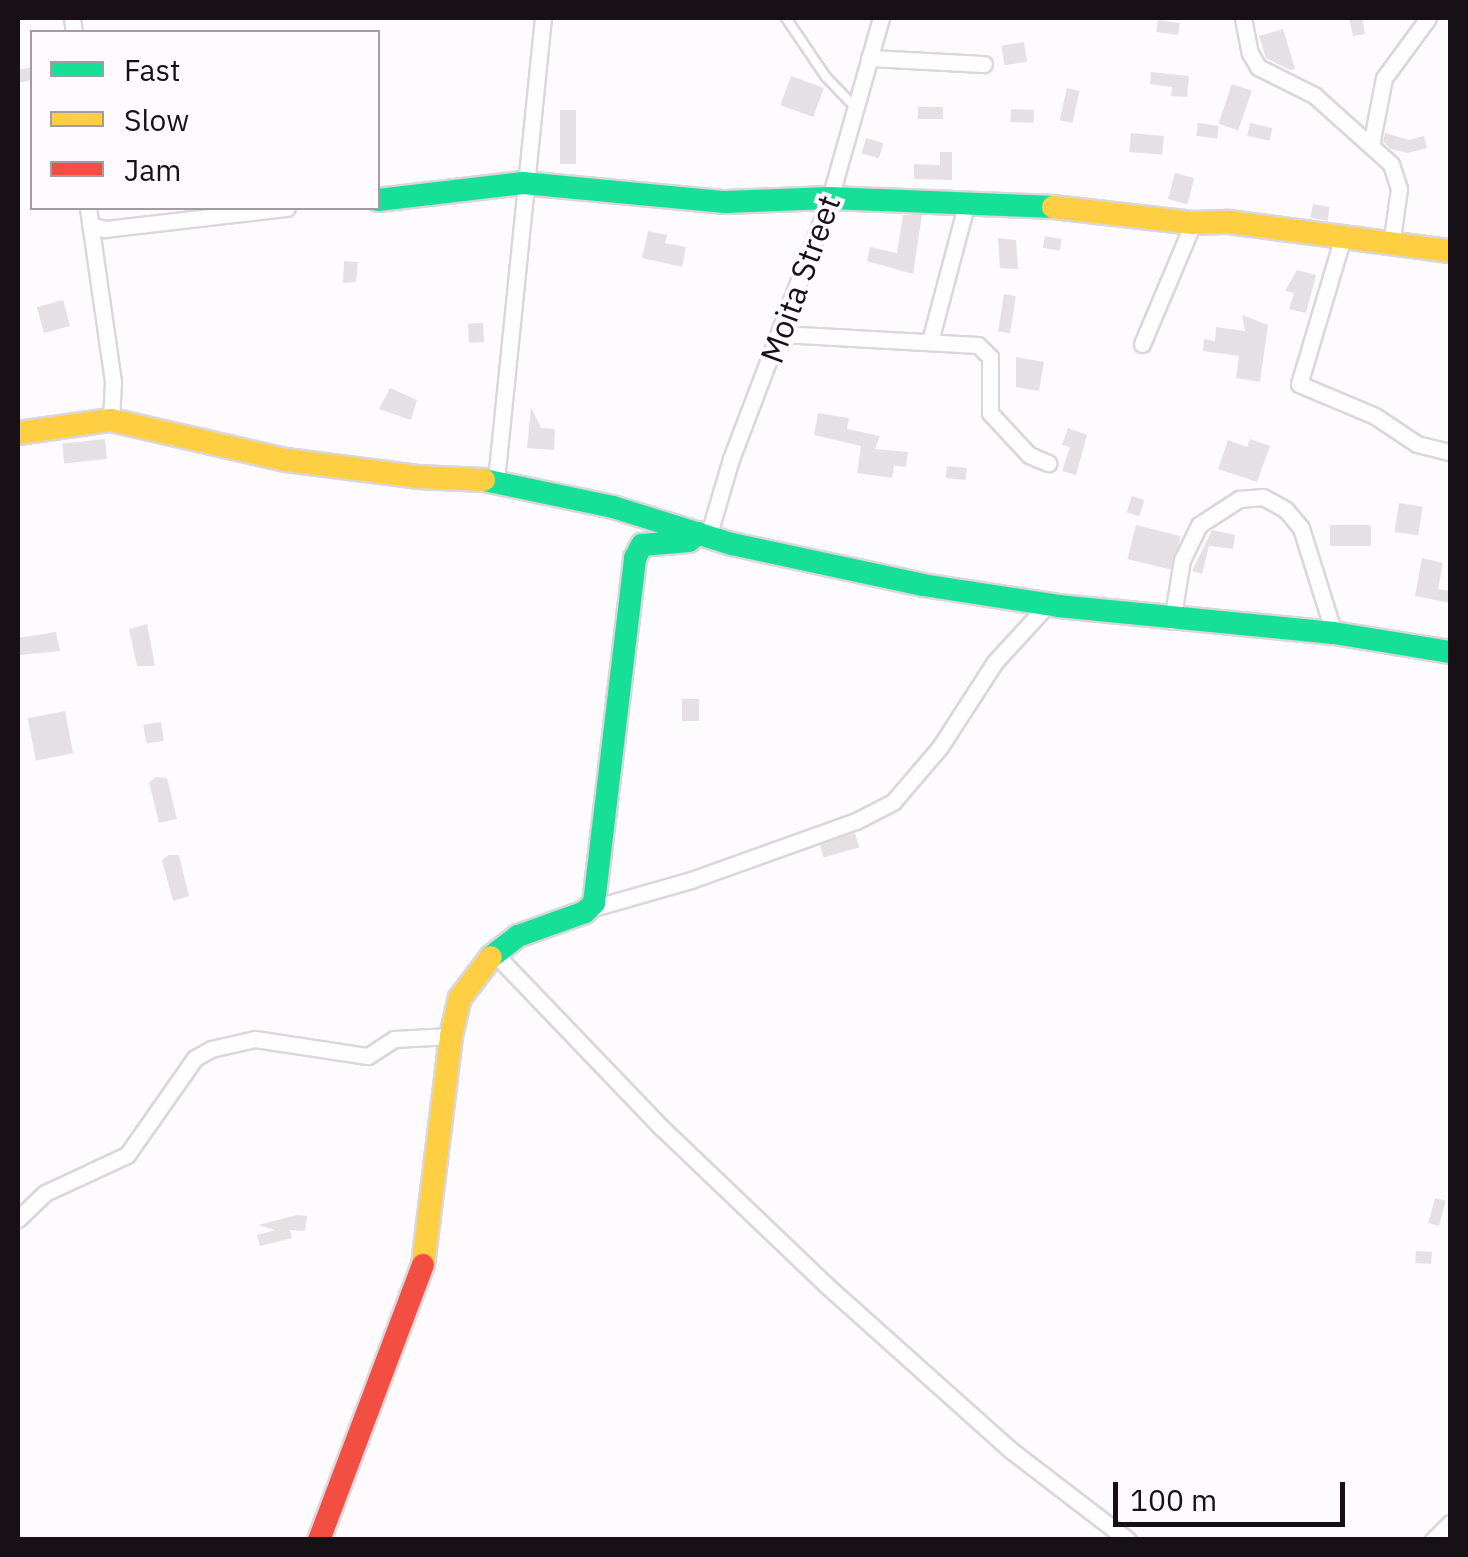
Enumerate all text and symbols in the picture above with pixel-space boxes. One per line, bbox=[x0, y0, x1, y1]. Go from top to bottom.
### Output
legend bbox=[30, 30, 380, 210]
text: Fast bbox=[124, 50, 181, 89]
text: Slow bbox=[124, 100, 189, 139]
text: Jam bbox=[124, 150, 182, 189]
street label: Moita Street bbox=[752, 190, 848, 368]
scale bar bbox=[1118, 1462, 1350, 1524]
text: 100 m bbox=[1130, 1480, 1217, 1519]

